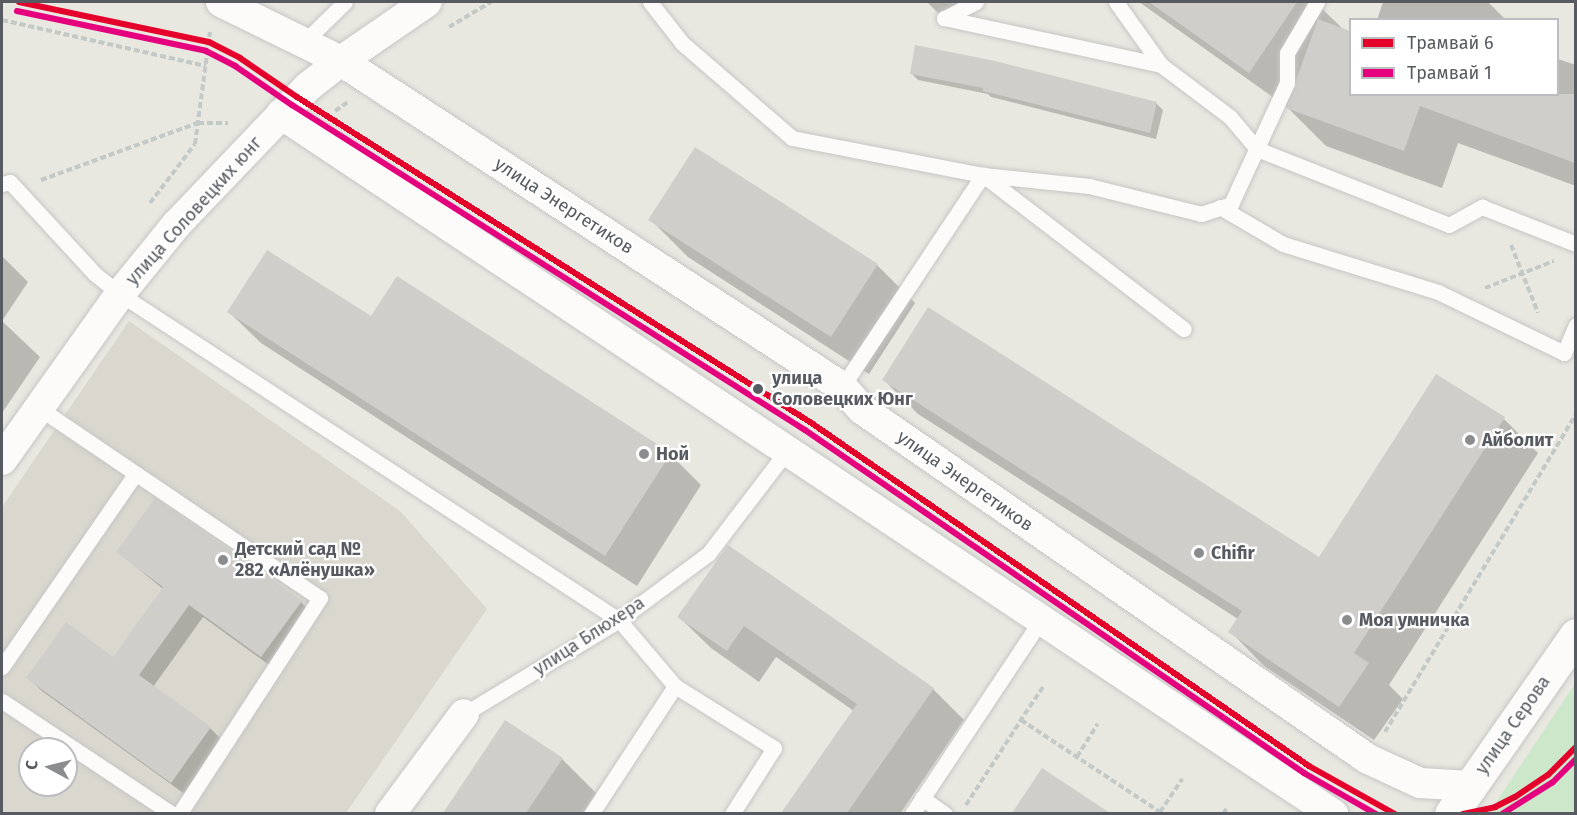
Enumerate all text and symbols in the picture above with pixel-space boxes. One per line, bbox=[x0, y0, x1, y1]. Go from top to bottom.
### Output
legend bbox=[1349, 18, 1559, 96]
text: Трамвай 6 bbox=[1407, 32, 1494, 54]
text: Трамвай 1 bbox=[1407, 62, 1492, 84]
street label: улица Соловецких юнг bbox=[122, 132, 266, 290]
street label: улица Энергетиков bbox=[491, 153, 637, 259]
place label: улица Соловецких Юнг bbox=[772, 368, 913, 410]
marker: улица Соловецких Юнг bbox=[749, 380, 767, 398]
street label: улица Энергетиков bbox=[893, 426, 1037, 536]
place label: Айболит bbox=[1482, 429, 1553, 451]
marker: Айболит bbox=[1463, 433, 1477, 447]
place label: Ной bbox=[656, 443, 689, 465]
marker: Ной bbox=[637, 447, 651, 461]
place label: Детский сад № 282 «Алёнушка» bbox=[235, 539, 375, 582]
place label: Chifir bbox=[1211, 542, 1255, 564]
marker: Chifir bbox=[1192, 546, 1206, 560]
marker: Детский сад № 282 «Алёнушка» bbox=[216, 553, 230, 567]
street label: улица Блюхера bbox=[529, 592, 649, 680]
place label: Моя умничка bbox=[1359, 609, 1470, 631]
marker: Моя умничка bbox=[1340, 613, 1354, 627]
street label: улица Серова bbox=[1471, 672, 1555, 778]
north arrow bbox=[18, 737, 78, 797]
text: С bbox=[22, 759, 42, 771]

